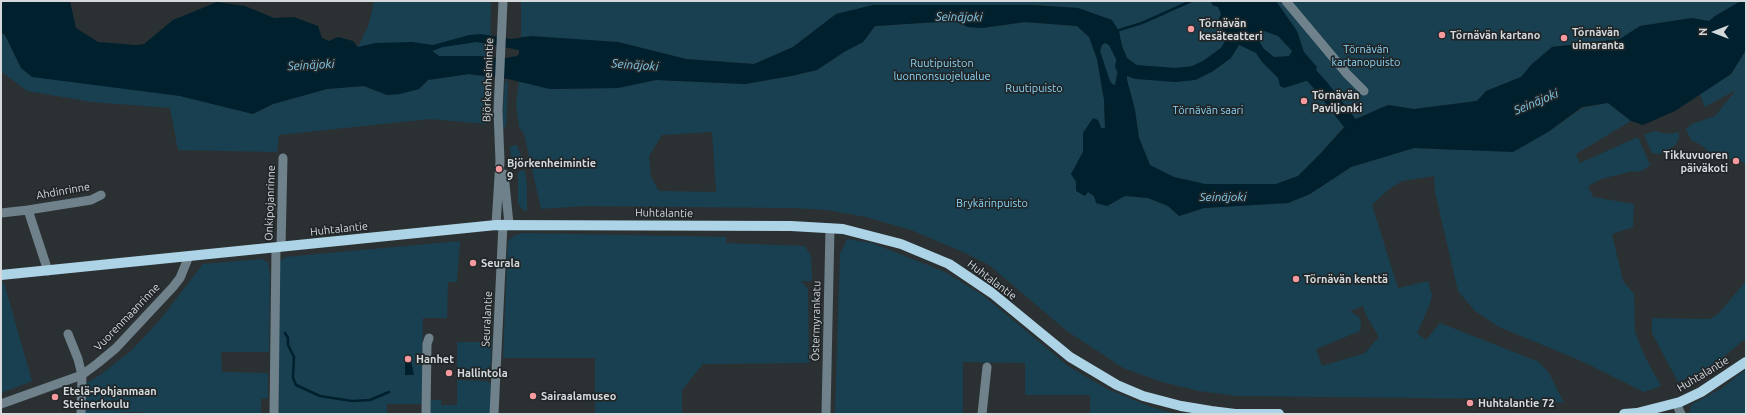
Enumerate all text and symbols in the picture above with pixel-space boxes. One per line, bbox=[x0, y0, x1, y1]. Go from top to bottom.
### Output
water label: Seinäjoki bbox=[935, 9, 983, 25]
north arrow bbox=[1695, 12, 1735, 52]
place label: Törnävän kesäteatteri bbox=[1199, 16, 1262, 42]
marker: Törnävän kesäteatteri bbox=[1186, 24, 1196, 34]
place label: Törnävän uimaranta bbox=[1572, 25, 1624, 51]
place label: Törnävän kartano bbox=[1450, 28, 1540, 42]
text: N bbox=[1697, 28, 1709, 36]
marker: Törnävän kartano bbox=[1437, 30, 1447, 40]
marker: Törnävän uimaranta bbox=[1559, 33, 1569, 43]
street label: Björkenheimintie bbox=[480, 38, 496, 122]
park label: Törnävän kartanopuisto bbox=[1332, 42, 1400, 68]
water label: Seinäjoki bbox=[611, 56, 659, 74]
park label: Ruutipuiston luonnonsuojelualue bbox=[893, 56, 991, 82]
water label: Seinäjoki bbox=[287, 57, 335, 73]
park label: Ruutipuisto bbox=[1005, 81, 1063, 95]
water label: Seinäjoki bbox=[1512, 86, 1560, 118]
place label: Törnävän Paviljonki bbox=[1312, 88, 1362, 114]
marker: Törnävän Paviljonki bbox=[1299, 96, 1309, 106]
park label: Törnävän saari bbox=[1173, 103, 1243, 117]
place label: Tikkuvuoren päiväkoti bbox=[1663, 148, 1728, 174]
place label: Björkenheimintie 9 bbox=[507, 156, 596, 182]
marker: Tikkuvuoren päiväkoti bbox=[1731, 156, 1741, 166]
marker: Björkenheimintie 9 bbox=[494, 164, 504, 174]
street label: Onkipojanrinne bbox=[262, 165, 278, 241]
street label: Ahdinrinne bbox=[35, 180, 91, 202]
water label: Seinäjoki bbox=[1200, 190, 1246, 204]
park label: Brykärinpuisto bbox=[956, 196, 1028, 210]
street label: Huhtalantie bbox=[635, 206, 693, 220]
street label: Huhtalantie bbox=[309, 219, 369, 239]
place label: Seurala bbox=[481, 256, 520, 270]
street label: Huhtalantie bbox=[965, 257, 1019, 303]
marker: Seurala bbox=[468, 258, 478, 268]
place label: Törnävän kenttä bbox=[1304, 272, 1388, 286]
marker: Törnävän kenttä bbox=[1291, 274, 1301, 284]
street label: Vuorenmaanrinne bbox=[91, 281, 163, 353]
street label: Östermyrankatu bbox=[809, 281, 823, 361]
street label: Seuralantie bbox=[479, 291, 495, 347]
place label: Hanhet bbox=[416, 352, 454, 366]
street label: Huhtalantie bbox=[1675, 353, 1731, 395]
marker: Hanhet bbox=[403, 354, 413, 364]
place label: Hallintola bbox=[457, 366, 508, 380]
marker: Hallintola bbox=[444, 368, 454, 378]
place label: Etelä-Pohjanmaan Steinerkoulu bbox=[63, 384, 157, 410]
place label: Sairaalamuseo bbox=[541, 389, 616, 403]
marker: Sairaalamuseo bbox=[528, 391, 538, 401]
marker: Etelä-Pohjanmaan Steinerkoulu bbox=[50, 392, 60, 402]
place label: Huhtalantie 72 bbox=[1478, 396, 1554, 410]
marker: Huhtalantie 72 bbox=[1465, 398, 1475, 408]

